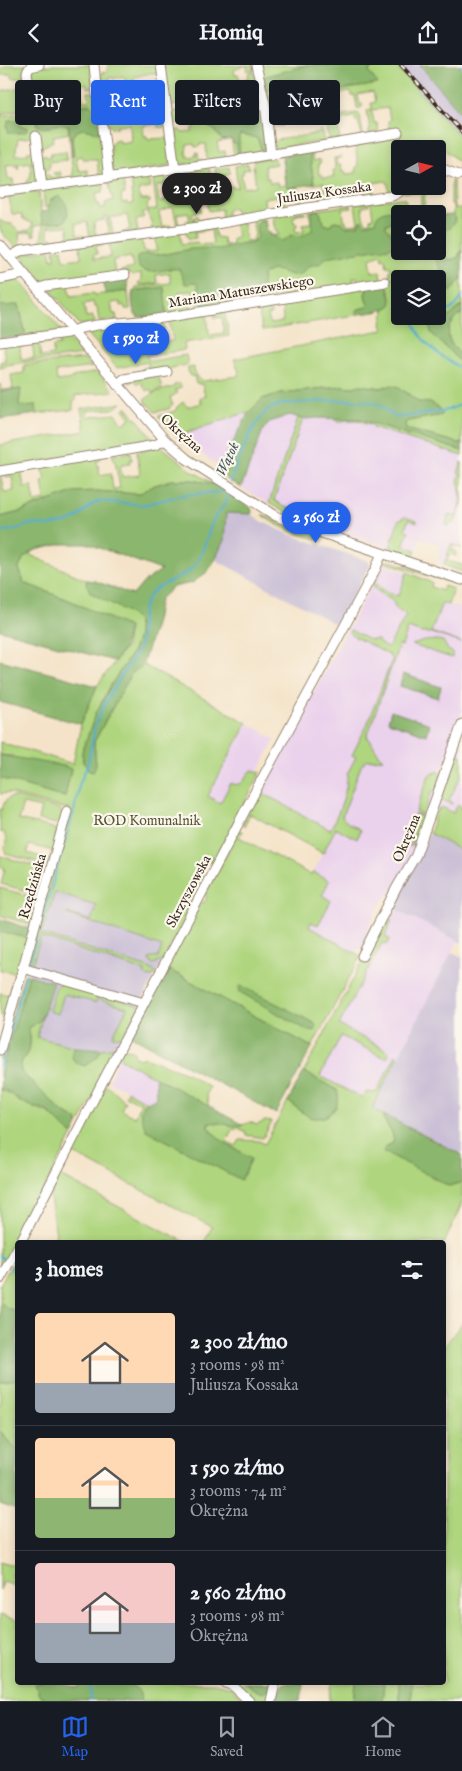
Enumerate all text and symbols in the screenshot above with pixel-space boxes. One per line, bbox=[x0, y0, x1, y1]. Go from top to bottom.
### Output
icon: back bbox=[20, 19, 48, 47]
text: Homiq bbox=[199, 19, 263, 47]
icon: share bbox=[414, 19, 442, 47]
chip: Buy bbox=[15, 80, 81, 125]
chip: Rent bbox=[91, 80, 165, 125]
chip: Filters bbox=[175, 80, 259, 125]
chip: New bbox=[269, 80, 340, 125]
north arrow bbox=[391, 140, 446, 195]
map controls bbox=[391, 140, 446, 325]
pin: 2 300 zł bbox=[145, 173, 249, 215]
street label: Juliusza Kossaka bbox=[274, 177, 373, 209]
text: 2 300 zł bbox=[173, 179, 221, 199]
button: locate bbox=[391, 205, 446, 260]
button: layers bbox=[391, 270, 446, 325]
street label: Mariana Matuszewskiego bbox=[167, 272, 315, 312]
pin: 1 590 zł bbox=[84, 323, 188, 365]
text: 1 590 zł bbox=[113, 329, 159, 349]
street label: Okrężna bbox=[157, 410, 207, 458]
water label: Wątok bbox=[212, 439, 243, 479]
pin: 2 560 zł bbox=[264, 501, 368, 544]
text: 2 560 zł bbox=[293, 508, 339, 528]
street label: Okrężna bbox=[389, 811, 425, 865]
park label: ROD Komunalnik bbox=[93, 812, 201, 830]
street label: Rzędzińska bbox=[15, 851, 51, 921]
street label: Skrzyszowska bbox=[162, 851, 216, 931]
icon: filters bbox=[398, 1256, 426, 1284]
text: 3 homes bbox=[35, 1257, 103, 1284]
text: 2 300 zł/mo bbox=[190, 1329, 288, 1356]
icon: home bbox=[75, 1333, 135, 1393]
text: 3 rooms · 98 m² bbox=[190, 1356, 285, 1376]
text: Juliusza Kossaka bbox=[190, 1376, 298, 1396]
text: 1 590 zł/mo bbox=[190, 1455, 284, 1482]
icon: home bbox=[75, 1458, 135, 1518]
text: 3 rooms · 74 m² bbox=[190, 1482, 287, 1502]
text: Okrężna bbox=[190, 1502, 248, 1522]
text: 2 560 zł/mo bbox=[190, 1580, 286, 1607]
icon: home bbox=[75, 1583, 135, 1643]
text: 3 rooms · 98 m² bbox=[190, 1607, 285, 1627]
text: Okrężna bbox=[190, 1627, 248, 1647]
tab: Map bbox=[61, 1713, 89, 1761]
tab: Saved bbox=[210, 1713, 243, 1761]
tab: Home bbox=[365, 1713, 401, 1761]

